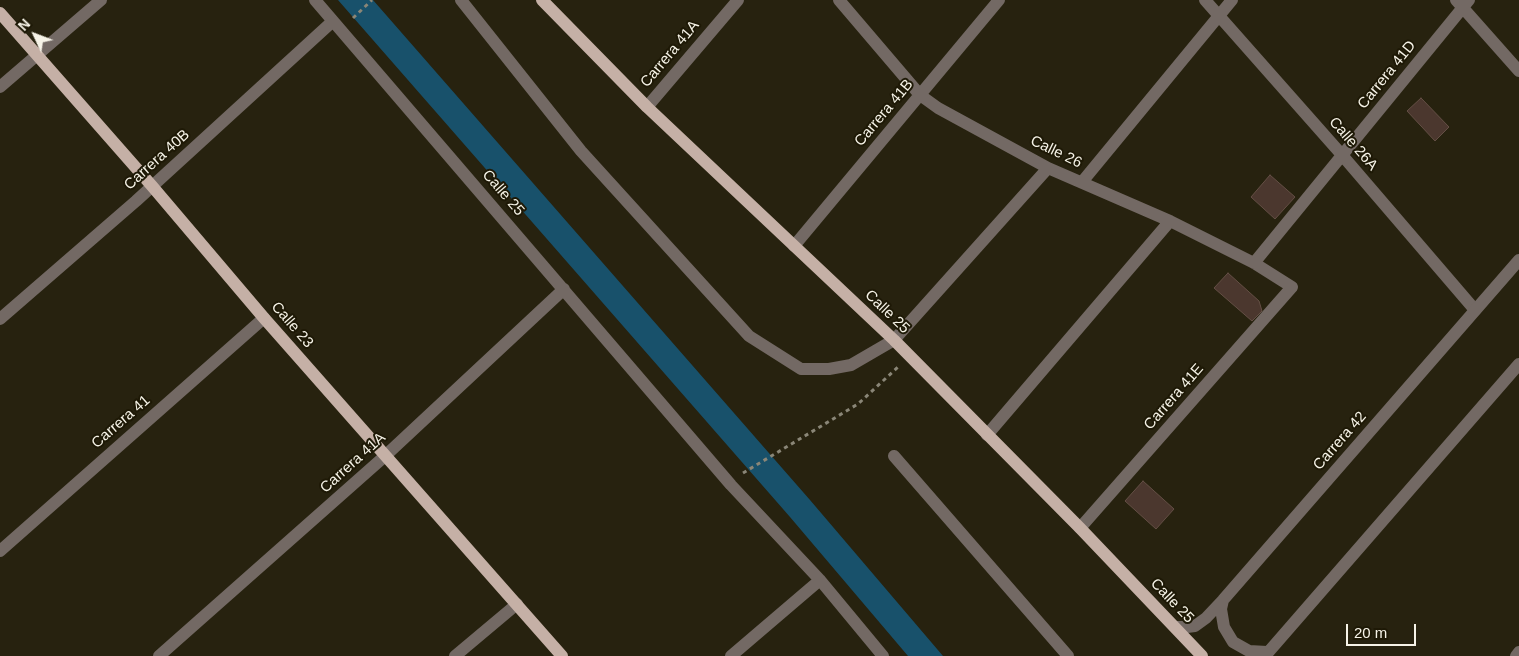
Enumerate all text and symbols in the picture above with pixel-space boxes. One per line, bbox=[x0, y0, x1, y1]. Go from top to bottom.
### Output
north arrow bbox=[10, 10, 60, 60]
text: N bbox=[15, 16, 33, 34]
street label: Carrera 41A bbox=[637, 17, 703, 91]
street label: Carrera 41D bbox=[1354, 37, 1420, 113]
street label: Carrera 41B bbox=[851, 76, 917, 150]
street label: Calle 26A bbox=[1325, 114, 1381, 174]
street label: Carrera 40B bbox=[121, 126, 193, 194]
street label: Calle 26 bbox=[1027, 132, 1085, 172]
street label: Calle 25 bbox=[478, 166, 528, 220]
street label: Calle 25 bbox=[861, 286, 913, 338]
street label: Calle 23 bbox=[267, 298, 317, 352]
street label: Carrera 41E bbox=[1140, 360, 1208, 434]
street label: Carrera 41 bbox=[88, 392, 154, 452]
street label: Carrera 42 bbox=[1310, 408, 1370, 474]
street label: Carrera 41A bbox=[317, 429, 389, 497]
street label: Calle 25 bbox=[1146, 575, 1198, 627]
scale bar bbox=[1349, 614, 1419, 646]
text: 20 m bbox=[1354, 624, 1387, 641]

